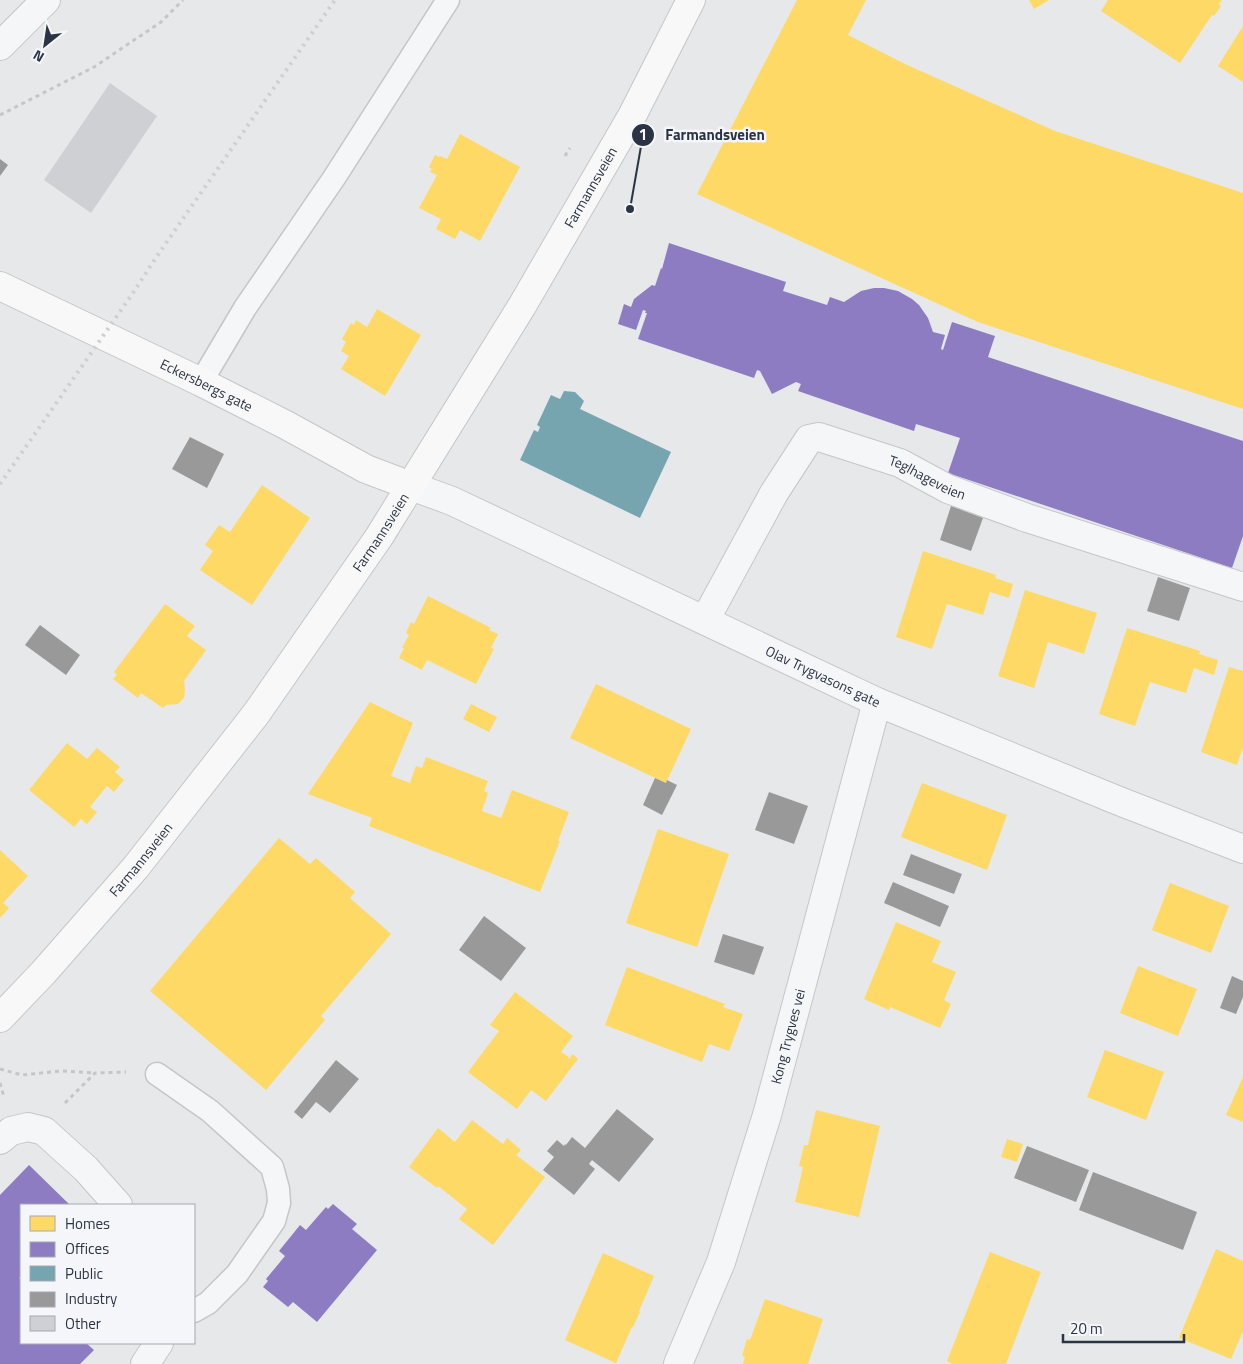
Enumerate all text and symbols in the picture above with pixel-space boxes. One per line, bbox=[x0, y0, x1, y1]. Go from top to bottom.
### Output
north arrow bbox=[20, 20, 70, 70]
text: N bbox=[29, 45, 48, 68]
callout: Farmandsveien bbox=[630, 120, 775, 150]
text: 1 bbox=[639, 123, 647, 146]
text: Farmandsveien bbox=[665, 123, 765, 146]
street label: Farmannsveien bbox=[559, 143, 622, 231]
street label: Eckersbergs gate bbox=[157, 353, 257, 417]
street label: Teglhageveien bbox=[886, 449, 969, 505]
street label: Farmannsveien bbox=[347, 489, 414, 576]
street label: Olav Trygvasons gate bbox=[762, 640, 884, 712]
street label: Farmannsveien bbox=[104, 818, 177, 901]
street label: Kong Trygves vei bbox=[765, 986, 810, 1086]
legend bbox=[20, 1204, 195, 1344]
text: Homes bbox=[65, 1212, 110, 1235]
text: Offices bbox=[65, 1237, 109, 1260]
text: Public bbox=[65, 1262, 103, 1285]
text: Industry bbox=[65, 1287, 117, 1310]
text: Other bbox=[65, 1312, 101, 1335]
scale bar bbox=[1063, 1312, 1184, 1344]
text: 20 m bbox=[1070, 1317, 1103, 1340]

